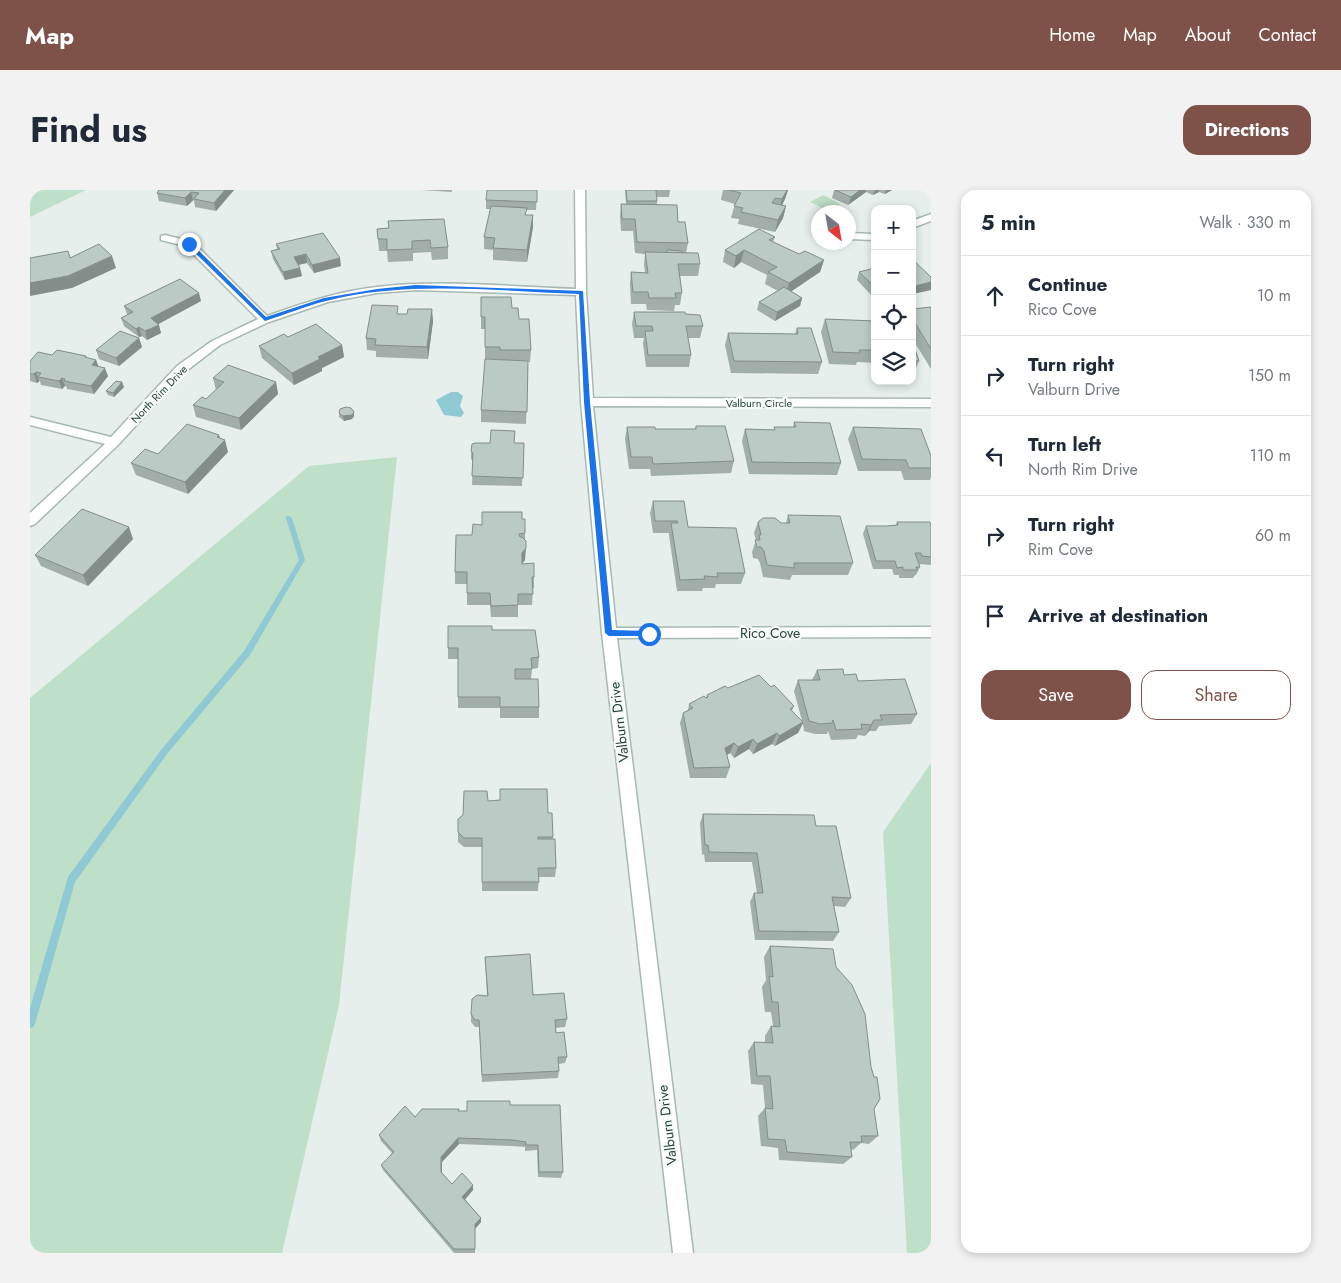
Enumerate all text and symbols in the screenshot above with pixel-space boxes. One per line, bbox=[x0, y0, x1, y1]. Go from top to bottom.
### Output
text: Map bbox=[25, 18, 74, 53]
text: Home bbox=[1049, 22, 1095, 48]
text: Map bbox=[1123, 22, 1157, 48]
text: About bbox=[1185, 22, 1230, 48]
text: Contact bbox=[1258, 22, 1316, 48]
text: Find us bbox=[30, 105, 147, 155]
button: Directions bbox=[1183, 105, 1311, 155]
north arrow bbox=[811, 205, 856, 250]
map controls bbox=[871, 205, 916, 385]
button: + bbox=[871, 205, 916, 250]
text: 5 min bbox=[981, 208, 1036, 238]
text: Walk · 330 m bbox=[1200, 211, 1291, 234]
route end bbox=[178, 233, 201, 256]
button: − bbox=[871, 250, 916, 295]
text: Continue bbox=[1028, 271, 1107, 298]
icon: ahead bbox=[981, 282, 1009, 310]
text: 10 m bbox=[1257, 284, 1291, 307]
button: locate bbox=[871, 295, 916, 340]
text: Rico Cove bbox=[1028, 298, 1097, 321]
button: layers bbox=[871, 340, 916, 385]
text: Turn right bbox=[1028, 351, 1114, 378]
street label: North Rim Drive bbox=[127, 361, 191, 427]
icon: right bbox=[981, 362, 1009, 390]
text: 150 m bbox=[1248, 364, 1291, 387]
text: Valburn Drive bbox=[1028, 378, 1120, 401]
street label: Valburn Circle bbox=[726, 395, 792, 411]
text: Turn left bbox=[1028, 431, 1101, 458]
icon: left bbox=[981, 442, 1009, 470]
text: 110 m bbox=[1250, 444, 1291, 467]
text: North Rim Drive bbox=[1028, 458, 1138, 481]
text: Turn right bbox=[1028, 511, 1114, 538]
icon: right bbox=[981, 522, 1009, 550]
text: 60 m bbox=[1255, 524, 1291, 547]
text: Rim Cove bbox=[1028, 538, 1093, 561]
icon: arrive bbox=[981, 602, 1009, 630]
text: Arrive at destination bbox=[1028, 602, 1208, 629]
route start bbox=[638, 623, 661, 646]
street label: Rico Cove bbox=[740, 623, 800, 643]
button: Save bbox=[981, 670, 1131, 720]
button: Share bbox=[1141, 670, 1291, 720]
street label: Valburn Drive bbox=[604, 681, 634, 763]
street label: Valburn Drive bbox=[652, 1084, 682, 1166]

